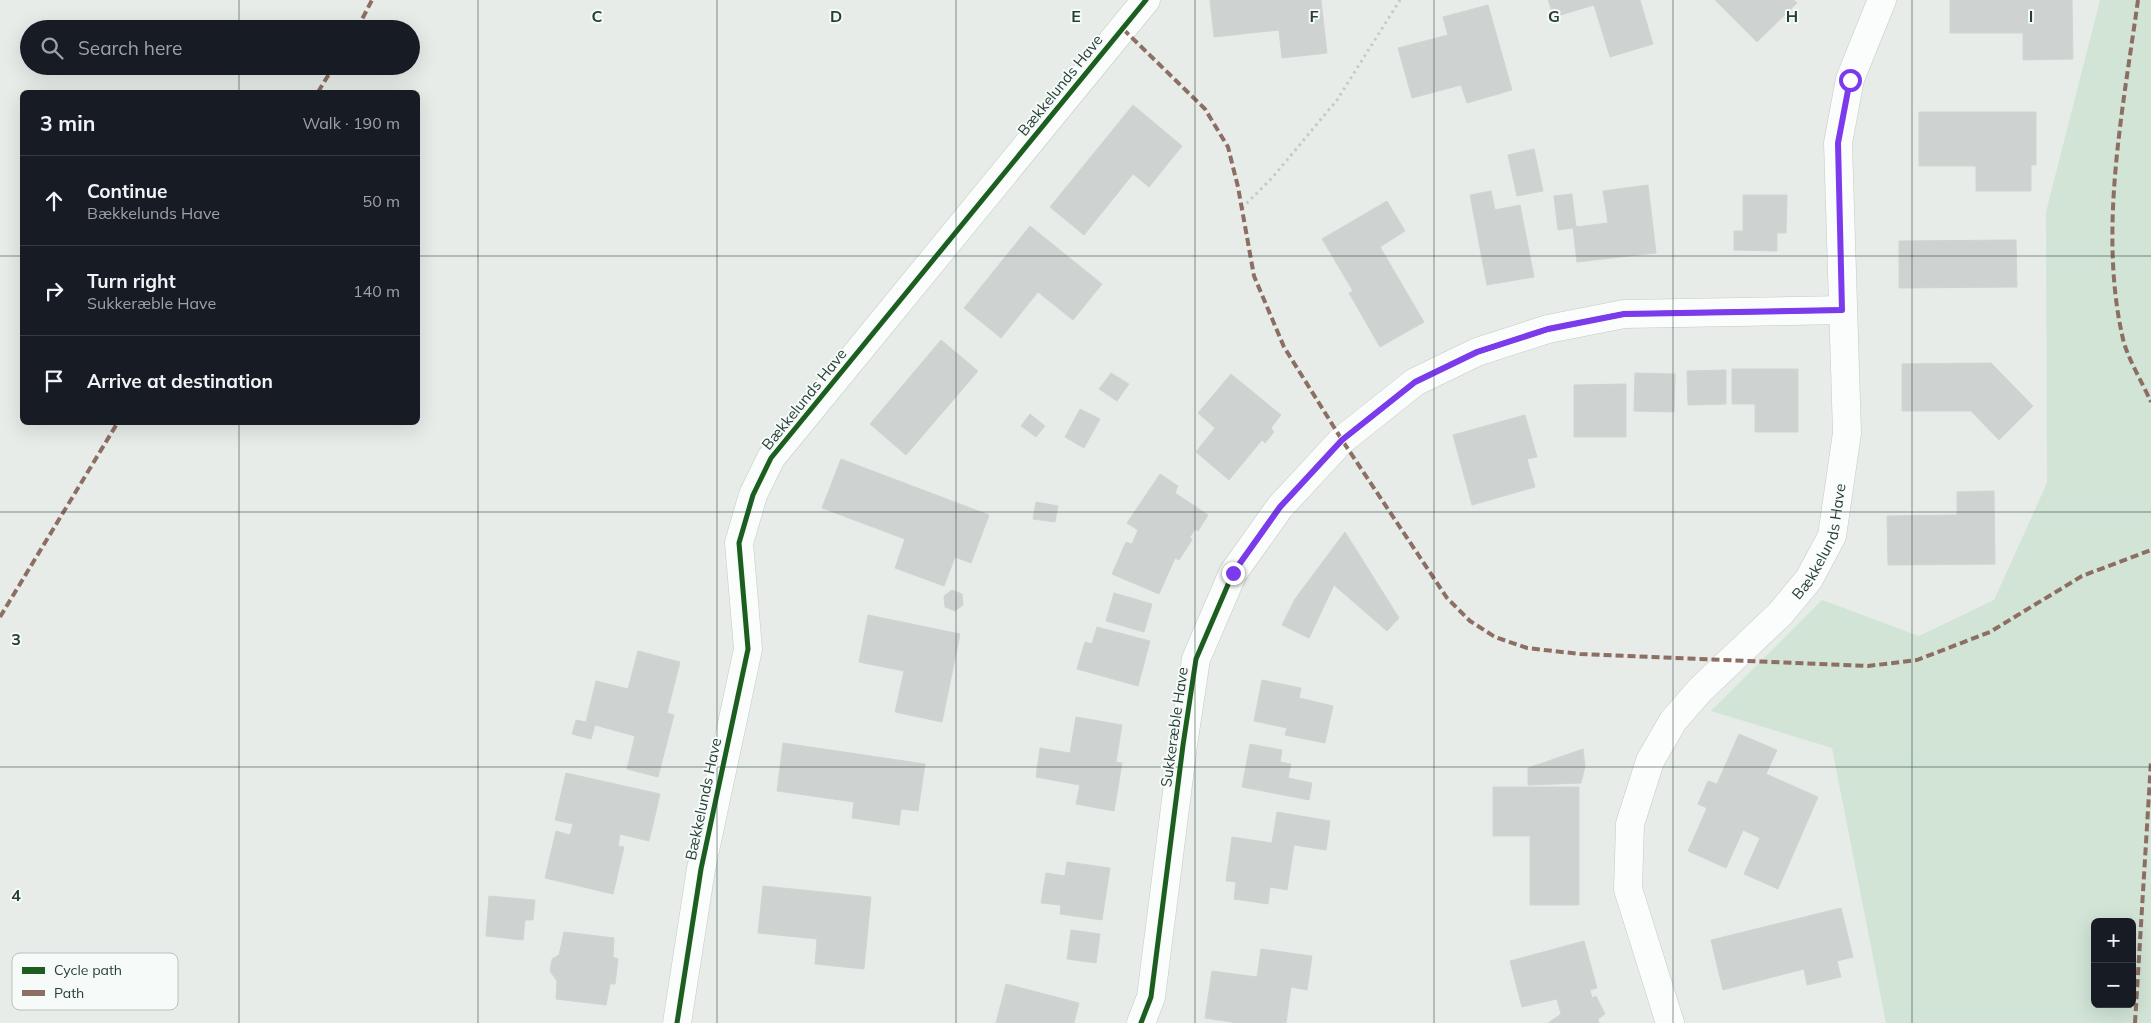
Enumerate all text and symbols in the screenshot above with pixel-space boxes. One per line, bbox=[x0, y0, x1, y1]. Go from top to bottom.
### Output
text: C bbox=[592, 6, 603, 26]
text: D bbox=[830, 6, 842, 26]
text: E bbox=[1071, 6, 1081, 26]
text: F bbox=[1309, 6, 1319, 26]
text: G bbox=[1548, 6, 1560, 26]
text: H bbox=[1786, 6, 1798, 26]
text: I bbox=[2029, 6, 2033, 26]
search box bbox=[20, 20, 420, 75]
street label: Bækkelunds Have bbox=[1013, 31, 1107, 139]
icon: search bbox=[38, 34, 66, 62]
text: Search here bbox=[78, 36, 182, 60]
route start bbox=[1839, 69, 1862, 92]
text: 3 min bbox=[40, 110, 95, 136]
text: Walk · 190 m bbox=[302, 113, 400, 133]
text: Continue bbox=[87, 179, 167, 203]
icon: ahead bbox=[40, 187, 68, 215]
text: 50 m bbox=[363, 191, 400, 211]
text: Bækkelunds Have bbox=[87, 203, 220, 223]
text: Turn right bbox=[87, 269, 176, 293]
icon: right bbox=[40, 277, 68, 305]
text: 140 m bbox=[353, 281, 400, 301]
text: Sukkeræble Have bbox=[87, 293, 216, 313]
street label: Bækkelunds Have bbox=[757, 345, 851, 453]
icon: arrive bbox=[40, 367, 68, 395]
text: Arrive at destination bbox=[87, 369, 273, 393]
street label: Bækkelunds Have bbox=[1787, 482, 1849, 603]
route end bbox=[1222, 562, 1245, 585]
text: 3 bbox=[11, 629, 21, 649]
street label: Sukkeræble Have bbox=[1156, 666, 1192, 788]
street label: Bækkelunds Have bbox=[681, 736, 725, 862]
text: 4 bbox=[11, 885, 21, 905]
map controls bbox=[2091, 918, 2136, 1008]
button: + bbox=[2091, 918, 2136, 963]
legend bbox=[12, 953, 178, 1010]
text: Cycle path bbox=[54, 961, 122, 979]
button: − bbox=[2091, 963, 2136, 1008]
text: Path bbox=[54, 984, 84, 1002]

